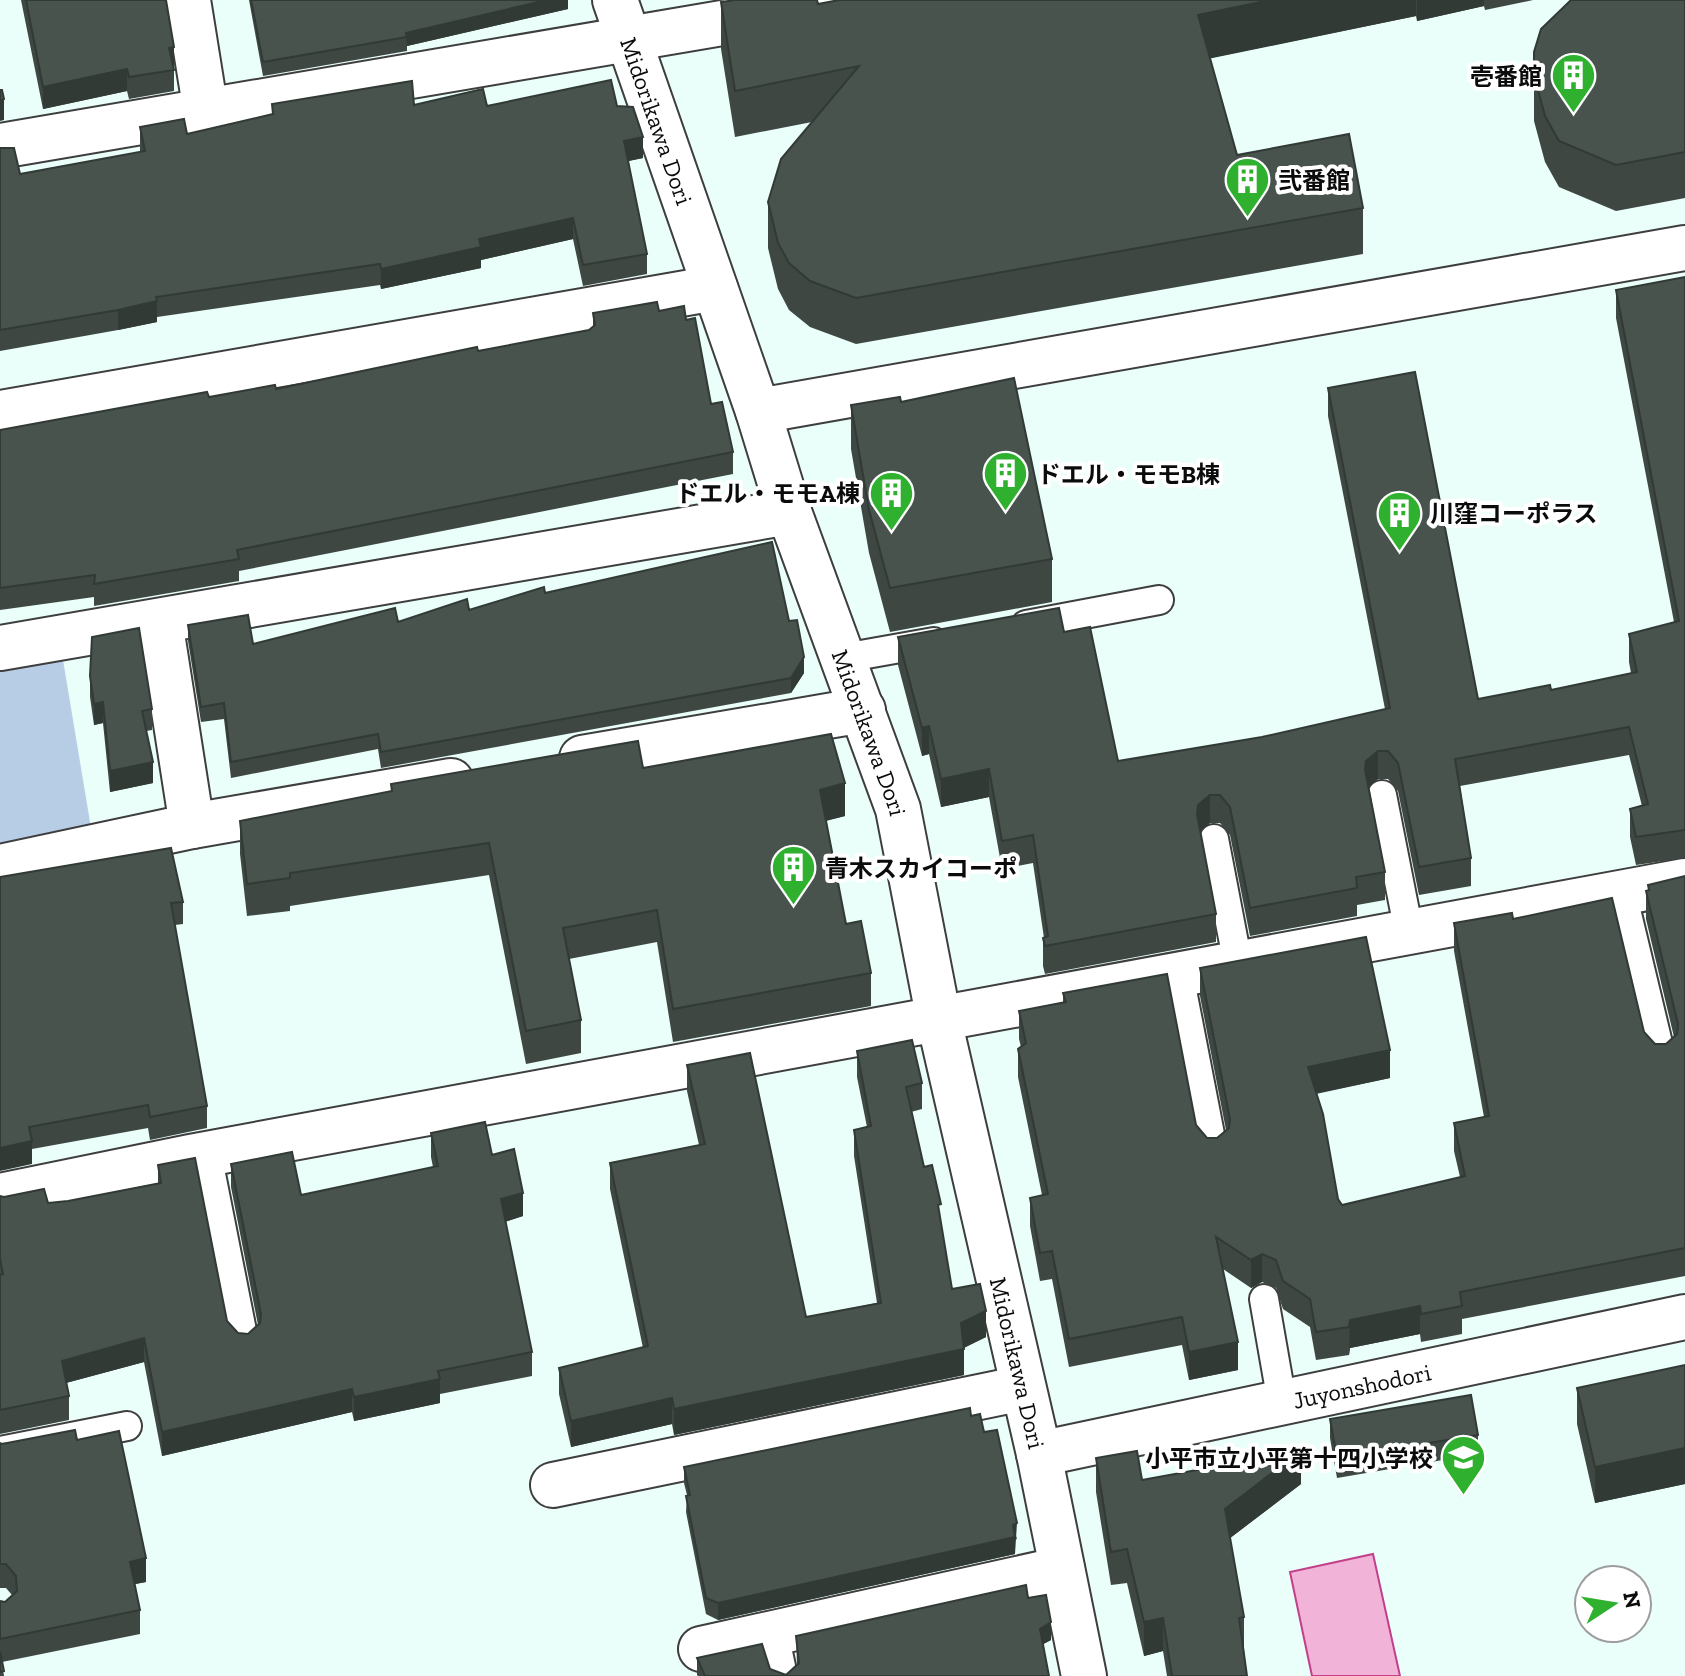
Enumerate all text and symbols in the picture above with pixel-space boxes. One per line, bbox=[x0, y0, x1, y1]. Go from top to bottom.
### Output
street label: Midorikawa Dori bbox=[615, 33, 700, 209]
building icon: 壱番館 bbox=[1549, 52, 1597, 115]
place label: 壱番館 bbox=[1470, 62, 1542, 91]
building icon: 弐番館 bbox=[1223, 156, 1271, 219]
place label: 弐番館 bbox=[1278, 166, 1350, 195]
building icon: ドエル・モモB棟 bbox=[982, 450, 1030, 513]
place label: ドエル・モモB棟 bbox=[1037, 460, 1220, 489]
building icon: ドエル・モモA棟 bbox=[867, 469, 915, 532]
place label: ドエル・モモA棟 bbox=[676, 479, 860, 508]
building icon: 川窪コーポラス bbox=[1375, 489, 1423, 552]
place label: 川窪コーポラス bbox=[1430, 499, 1598, 528]
street label: Midorikawa Dori bbox=[826, 645, 914, 818]
building icon: 青木スカイコーポ bbox=[770, 844, 818, 907]
place label: 青木スカイコーポ bbox=[825, 854, 1017, 883]
street label: Midorikawa Dori bbox=[984, 1274, 1052, 1452]
street label: Juyonshodori bbox=[1290, 1357, 1434, 1414]
school or university icon: 小平市立小平第十四小学校 bbox=[1440, 1434, 1488, 1497]
place label: 小平市立小平第十四小学校 bbox=[1145, 1444, 1433, 1473]
north arrow bbox=[1573, 1564, 1653, 1644]
text: N bbox=[1617, 1589, 1647, 1611]

